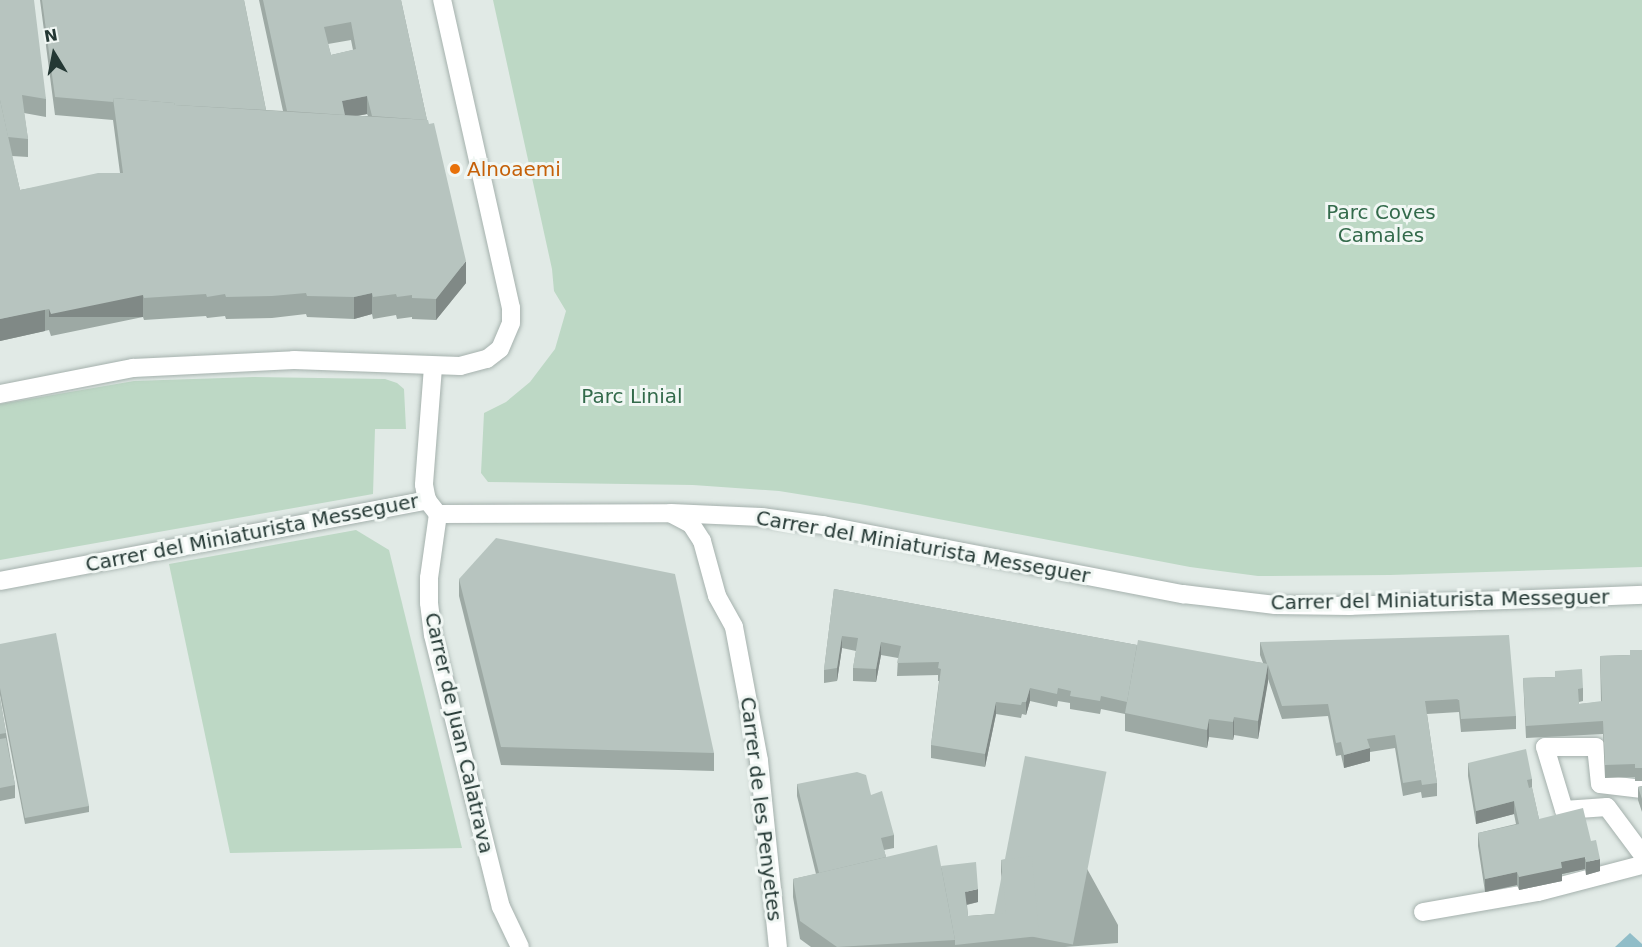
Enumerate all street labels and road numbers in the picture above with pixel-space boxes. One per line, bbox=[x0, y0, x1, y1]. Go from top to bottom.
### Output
street label: Carrer del Miniaturista Messeguer bbox=[83, 489, 421, 577]
street label: Carrer del Miniaturista Messeguer bbox=[754, 506, 1092, 588]
street label: Carrer del Miniaturista Messeguer bbox=[1270, 585, 1610, 615]
street label: Carrer de Juan Calatrava bbox=[420, 610, 498, 856]
street label: Carrer de les Penyetes bbox=[735, 695, 787, 923]

